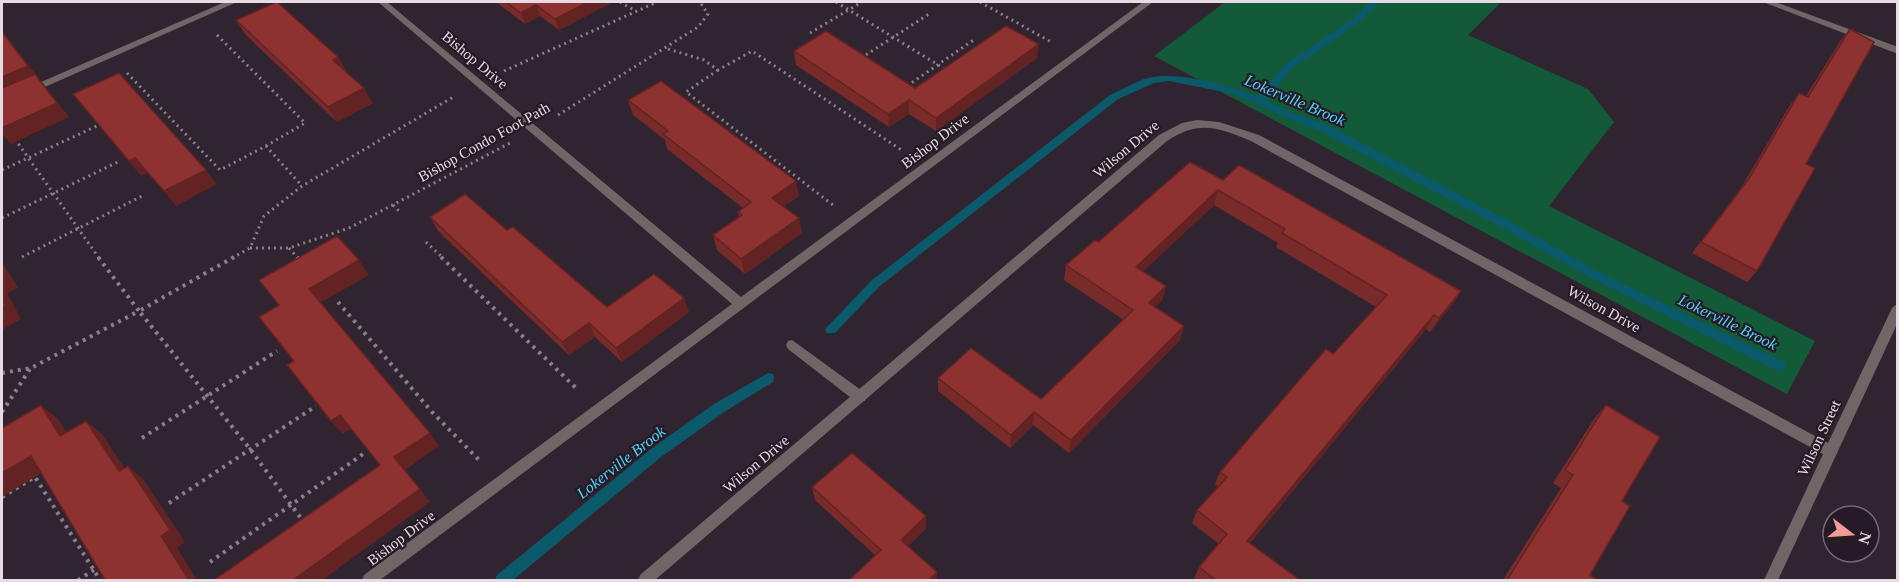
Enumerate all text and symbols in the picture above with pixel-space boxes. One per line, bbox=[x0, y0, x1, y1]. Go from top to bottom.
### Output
street label: Bishop Drive bbox=[439, 28, 511, 92]
water label: Lokerville Brook bbox=[1241, 71, 1349, 129]
street label: Bishop Condo Foot Path bbox=[415, 99, 553, 185]
street label: Bishop Drive bbox=[898, 110, 972, 172]
street label: Wilson Drive bbox=[1090, 117, 1162, 181]
street label: Wilson Drive bbox=[1565, 282, 1643, 336]
water label: Lokerville Brook bbox=[1675, 290, 1781, 354]
street label: Wilson Street bbox=[1795, 397, 1844, 478]
water label: Lokerville Brook bbox=[573, 422, 669, 502]
street label: Wilson Drive bbox=[720, 432, 792, 496]
north arrow bbox=[1821, 504, 1881, 564]
street label: Bishop Drive bbox=[364, 507, 438, 569]
text: N bbox=[1855, 530, 1875, 547]

